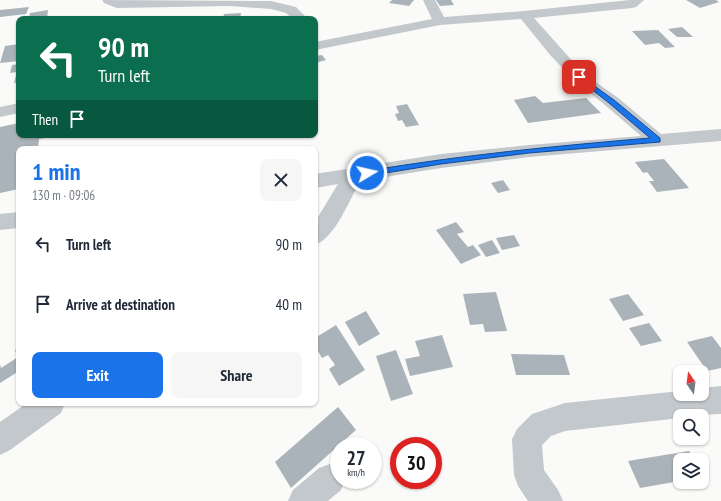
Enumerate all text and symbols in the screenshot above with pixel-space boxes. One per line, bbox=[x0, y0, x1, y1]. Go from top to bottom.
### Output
text: 90 m bbox=[98, 28, 149, 65]
icon: left bbox=[32, 32, 84, 84]
pin bbox=[562, 60, 596, 94]
text: Turn left bbox=[98, 64, 150, 87]
icon: arrive bbox=[568, 66, 590, 88]
icon: arrive bbox=[66, 108, 88, 130]
text: Then bbox=[32, 110, 58, 129]
position arrow bbox=[346, 152, 388, 194]
text: 1 min bbox=[32, 156, 80, 187]
button: close bbox=[260, 159, 302, 201]
text: 130 m · 09:06 bbox=[32, 187, 95, 204]
icon: left bbox=[32, 233, 54, 255]
text: Turn left bbox=[66, 235, 111, 254]
text: 90 m bbox=[276, 235, 302, 254]
icon: arrive bbox=[32, 293, 54, 315]
text: Arrive at destination bbox=[66, 295, 175, 314]
text: 40 m bbox=[276, 295, 302, 314]
button: Exit bbox=[32, 352, 163, 398]
button: Share bbox=[171, 352, 302, 398]
north arrow bbox=[673, 365, 709, 401]
map controls bbox=[673, 365, 709, 489]
button: search bbox=[673, 409, 709, 445]
speed limit sign: 30 bbox=[390, 437, 442, 489]
text: 27 bbox=[346, 445, 366, 471]
button: layers bbox=[673, 453, 709, 489]
text: km/h bbox=[347, 466, 365, 479]

